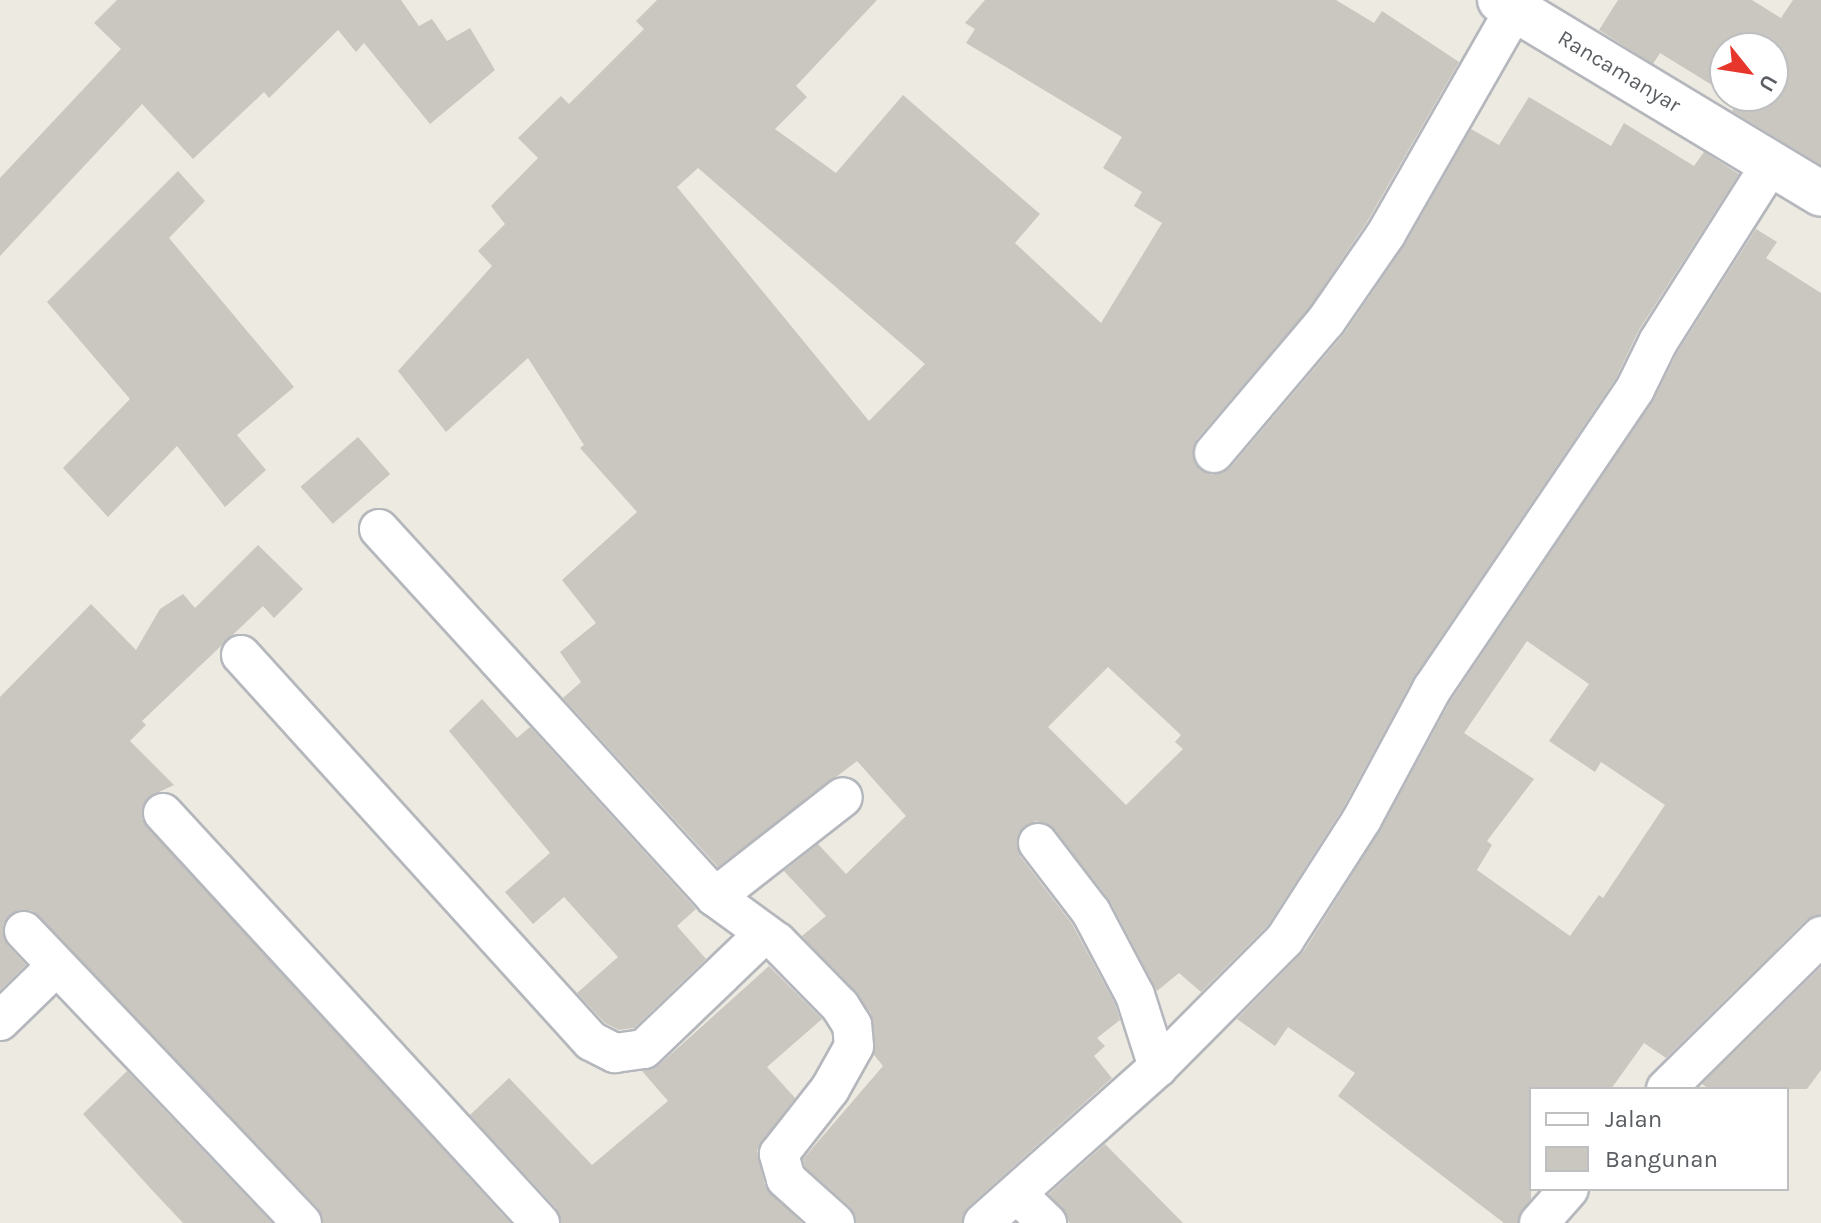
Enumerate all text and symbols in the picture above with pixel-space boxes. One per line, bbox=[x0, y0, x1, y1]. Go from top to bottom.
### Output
street label: Rancamanyar bbox=[1553, 25, 1685, 119]
north arrow bbox=[1709, 32, 1789, 112]
text: U bbox=[1753, 70, 1783, 96]
legend bbox=[1529, 1087, 1789, 1191]
text: Jalan bbox=[1605, 1105, 1662, 1133]
text: Bangunan bbox=[1605, 1145, 1718, 1173]

